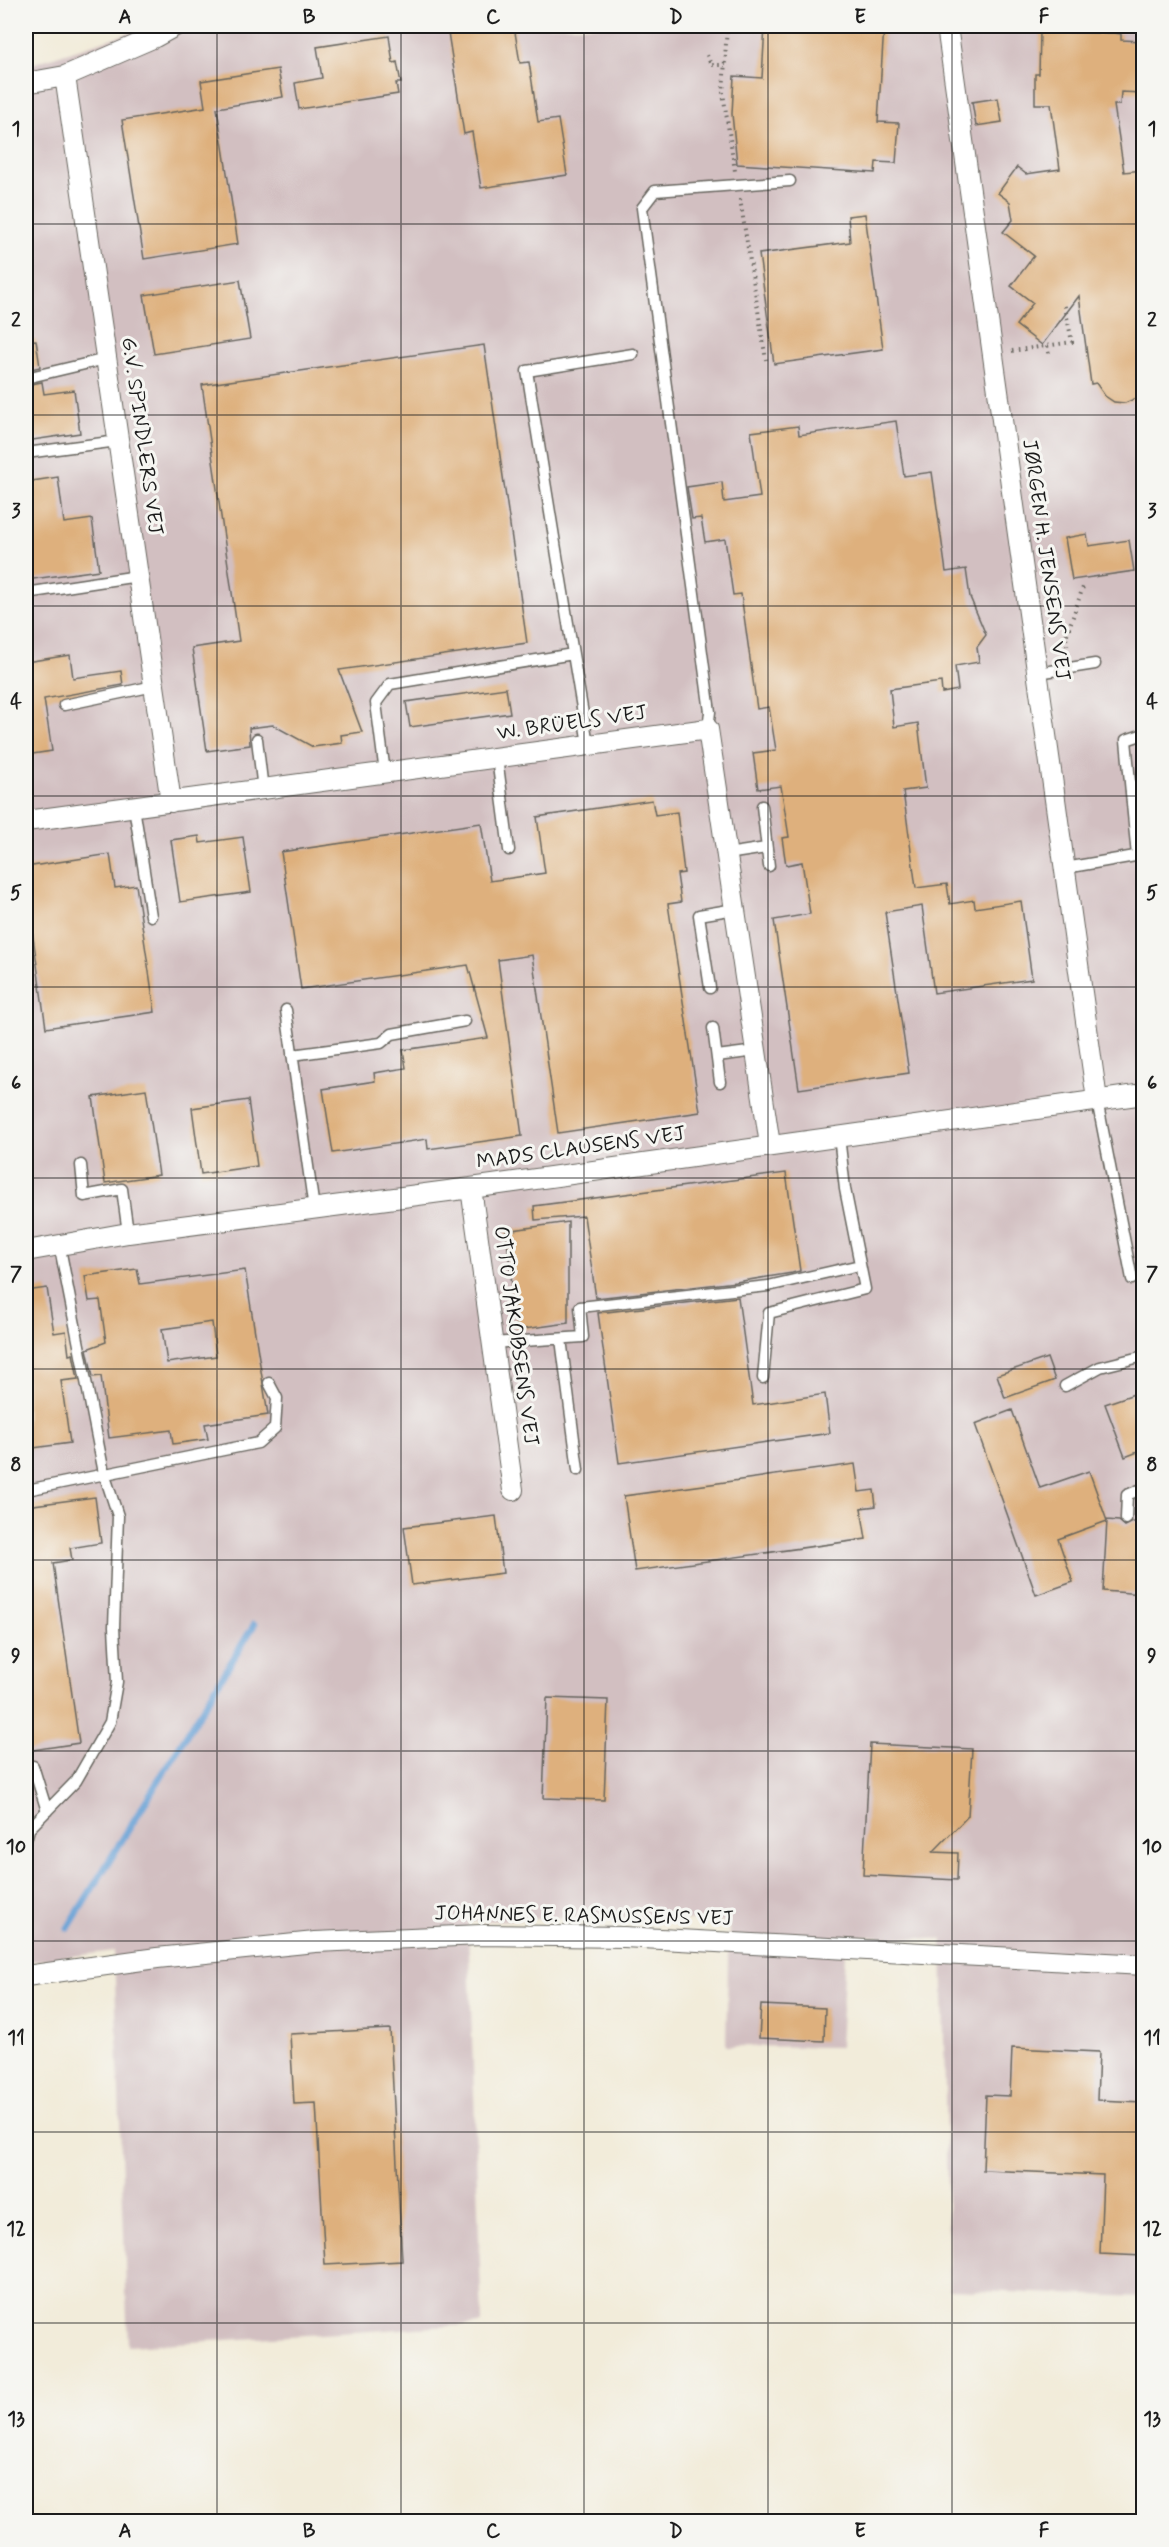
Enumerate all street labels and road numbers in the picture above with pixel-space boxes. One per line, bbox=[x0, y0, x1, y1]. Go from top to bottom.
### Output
street label: G.V. SPINDLERS VEJ bbox=[114, 335, 170, 537]
street label: JØRGEN H. JENSENS VEJ bbox=[1015, 437, 1077, 683]
street label: W. BRÜELS VEJ bbox=[495, 699, 649, 747]
street label: MADS CLAUSENS VEJ bbox=[475, 1119, 687, 1177]
street label: OTTO JAKOBSENS VEJ bbox=[487, 1224, 545, 1448]
street label: JOHANNES E. RASMUSSENS VEJ bbox=[434, 1899, 734, 1933]

